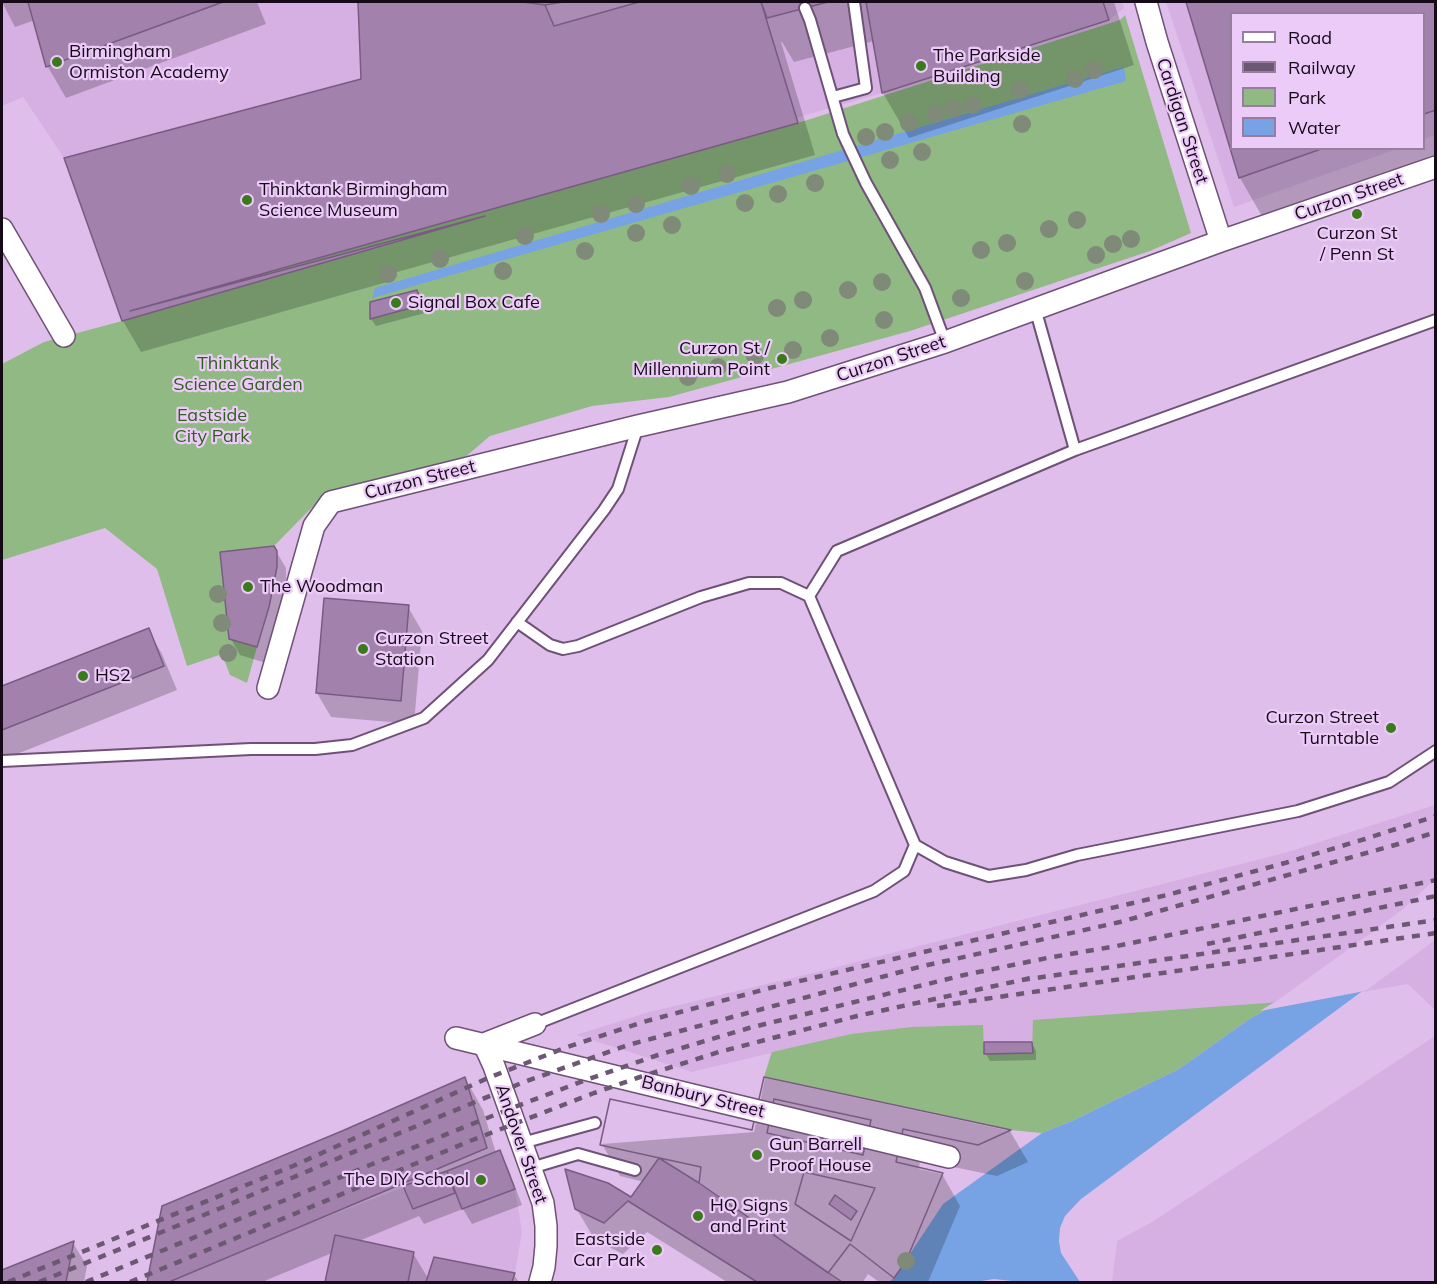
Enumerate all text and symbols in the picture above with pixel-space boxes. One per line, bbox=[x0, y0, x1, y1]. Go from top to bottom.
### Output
legend bbox=[1230, 12, 1425, 150]
text: Road bbox=[1288, 26, 1332, 49]
place label: Birmingham Ormiston Academy bbox=[69, 41, 229, 84]
place label: The Parkside Building bbox=[933, 45, 1040, 88]
marker: Birmingham Ormiston Academy bbox=[50, 55, 64, 69]
street label: Cardigan Street bbox=[1151, 55, 1213, 187]
text: Railway bbox=[1288, 56, 1356, 79]
marker: The Parkside Building bbox=[914, 59, 928, 73]
text: Park bbox=[1288, 86, 1326, 109]
text: Water bbox=[1288, 116, 1340, 139]
street label: Curzon Street bbox=[1292, 168, 1406, 226]
place label: Thinktank Birmingham Science Museum bbox=[259, 179, 448, 222]
marker: Thinktank Birmingham Science Museum bbox=[240, 193, 254, 207]
marker: Curzon St / Penn St bbox=[1350, 207, 1364, 221]
place label: Curzon St / Penn St bbox=[1316, 223, 1398, 266]
place label: Signal Box Cafe bbox=[408, 292, 540, 314]
marker: Signal Box Cafe bbox=[389, 296, 403, 310]
street label: Curzon Street bbox=[834, 331, 948, 387]
place label: Curzon St / Millennium Point bbox=[633, 338, 770, 380]
marker: Curzon St / Millennium Point bbox=[775, 352, 789, 366]
park label: Thinktank Science Garden bbox=[173, 353, 303, 395]
park label: Eastside City Park bbox=[174, 405, 250, 448]
street label: Curzon Street bbox=[362, 456, 478, 504]
place label: The Woodman bbox=[260, 576, 383, 598]
marker: The Woodman bbox=[241, 580, 255, 594]
place label: Curzon Street Station bbox=[375, 628, 489, 670]
marker: Curzon Street Station bbox=[356, 642, 370, 656]
place label: HS2 bbox=[95, 665, 131, 687]
marker: HS2 bbox=[76, 669, 90, 683]
place label: Curzon Street Turntable bbox=[1265, 707, 1379, 750]
marker: Curzon Street Turntable bbox=[1384, 721, 1398, 735]
street label: Banbury Street bbox=[639, 1071, 767, 1123]
street label: Andover Street bbox=[490, 1081, 552, 1207]
place label: Gun Barrell Proof House bbox=[769, 1134, 871, 1176]
marker: Gun Barrell Proof House bbox=[750, 1148, 764, 1162]
place label: The DIY School bbox=[344, 1169, 469, 1191]
marker: The DIY School bbox=[474, 1173, 488, 1187]
place label: HQ Signs and Print bbox=[710, 1195, 788, 1238]
marker: HQ Signs and Print bbox=[691, 1209, 705, 1223]
place label: Eastside Car Park bbox=[573, 1229, 645, 1272]
marker: Eastside Car Park bbox=[650, 1243, 664, 1257]

